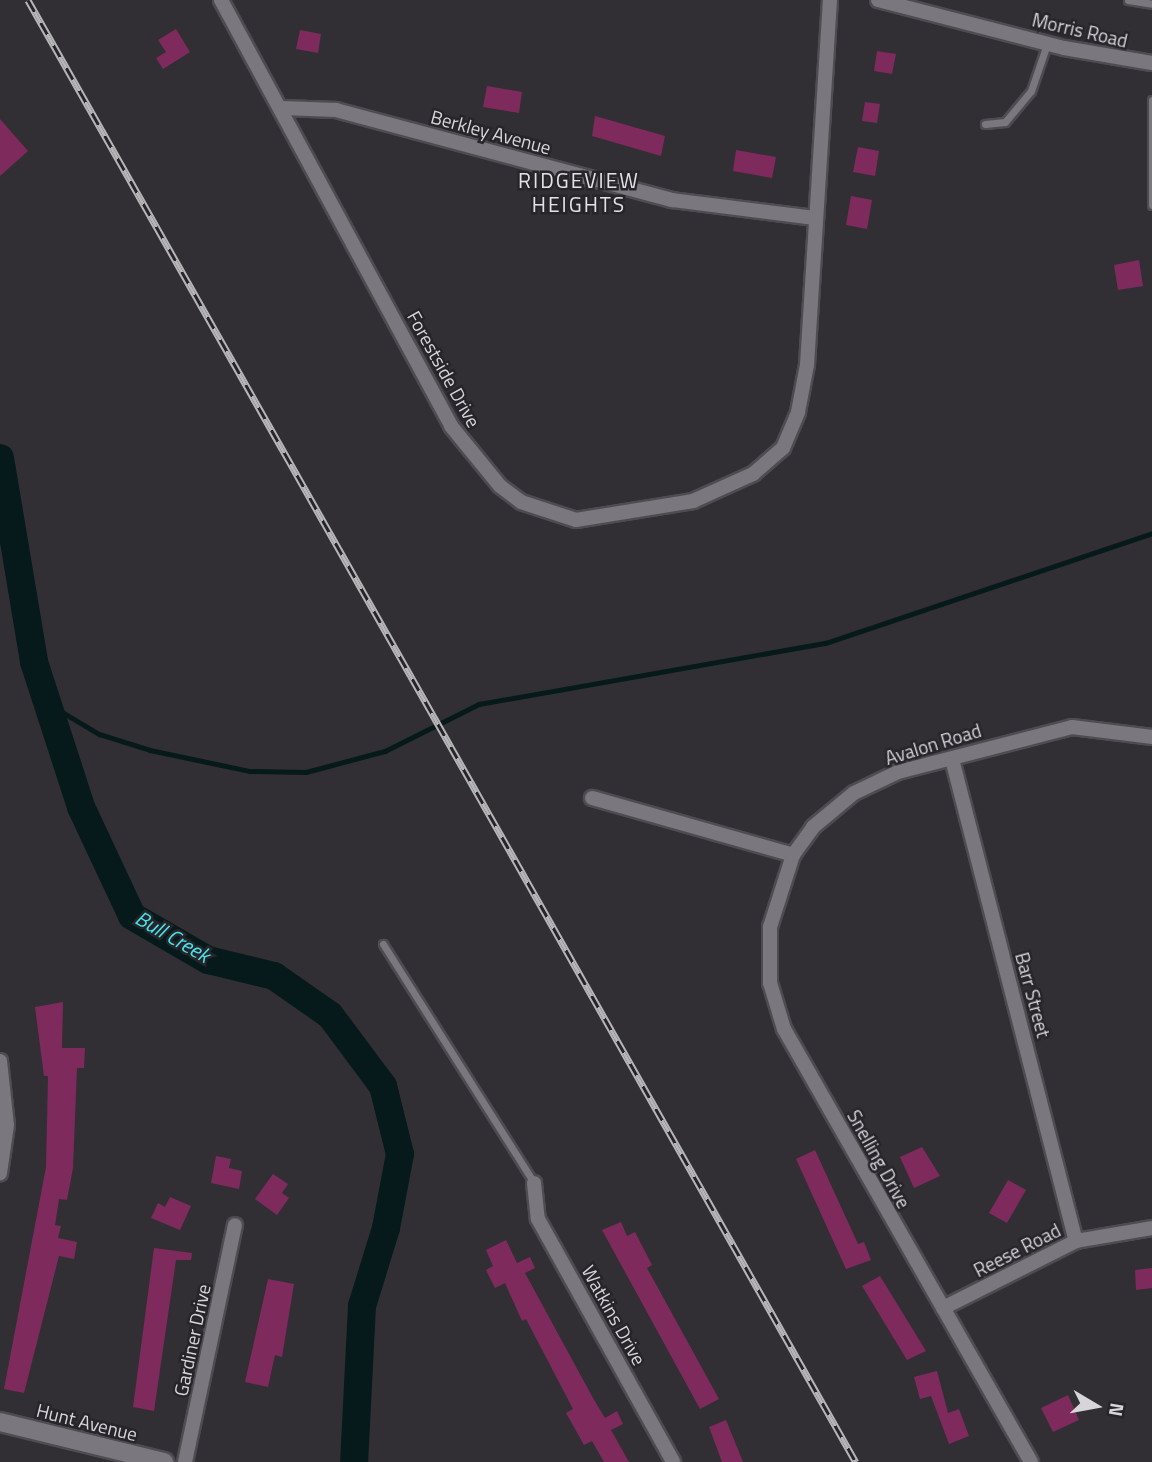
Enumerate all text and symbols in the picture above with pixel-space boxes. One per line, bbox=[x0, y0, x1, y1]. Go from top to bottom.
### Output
street label: Morris Road bbox=[1030, 8, 1130, 52]
street label: Berkley Avenue bbox=[428, 105, 554, 159]
district label: RIDGEVIEW HEIGHTS bbox=[519, 167, 639, 217]
street label: Forestside Drive bbox=[403, 307, 485, 431]
street label: Avalon Road bbox=[882, 719, 984, 769]
water label: Bull Creek bbox=[131, 905, 215, 967]
street label: Barr Street bbox=[1011, 950, 1055, 1040]
street label: Snelling Drive bbox=[843, 1106, 915, 1212]
street label: Reese Road bbox=[970, 1218, 1064, 1282]
street label: Watkins Drive bbox=[577, 1261, 651, 1369]
street label: Gardiner Drive bbox=[169, 1282, 215, 1398]
north arrow bbox=[1061, 1371, 1131, 1441]
street label: Hunt Avenue bbox=[34, 1398, 140, 1446]
text: N bbox=[1102, 1401, 1133, 1419]

